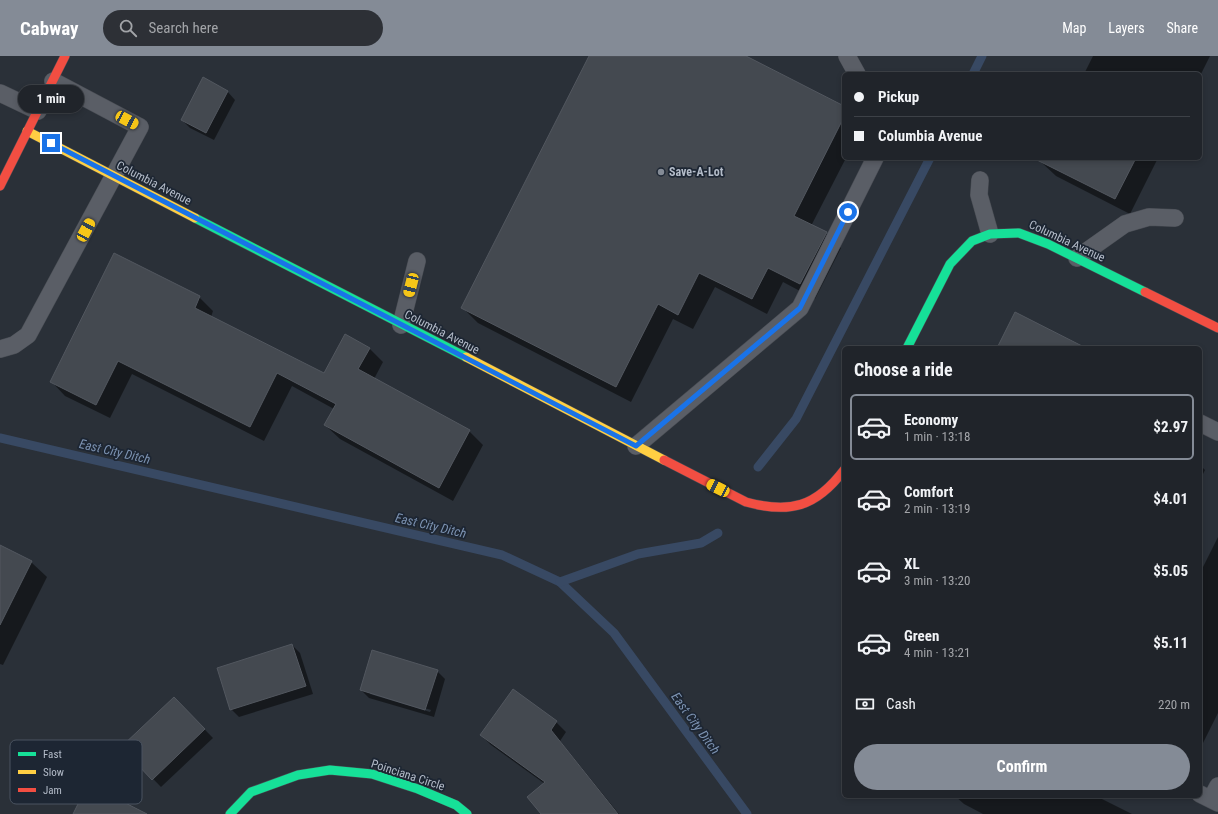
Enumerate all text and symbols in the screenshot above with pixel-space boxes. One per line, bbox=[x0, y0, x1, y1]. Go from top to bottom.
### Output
search box bbox=[103, 10, 383, 46]
text: Cabway bbox=[20, 17, 79, 40]
icon: search bbox=[117, 17, 139, 39]
text: Search here bbox=[149, 19, 218, 37]
text: Map bbox=[1062, 20, 1086, 36]
text: Layers bbox=[1108, 20, 1145, 36]
text: Share bbox=[1167, 20, 1198, 36]
callout: 1 min bbox=[18, 85, 84, 113]
text: Pickup bbox=[878, 88, 919, 106]
text: 1 min bbox=[37, 91, 65, 106]
car bbox=[114, 109, 140, 131]
text: Columbia Avenue bbox=[878, 127, 982, 145]
route end bbox=[42, 134, 60, 152]
street label: Columbia Avenue bbox=[114, 158, 194, 208]
place label: Save-A-Lot bbox=[669, 165, 724, 179]
marker: Save-A-Lot bbox=[656, 167, 666, 177]
route start bbox=[839, 203, 857, 221]
car bbox=[75, 217, 97, 243]
street label: Columbia Avenue bbox=[1027, 217, 1108, 265]
car bbox=[402, 272, 420, 298]
street label: Columbia Avenue bbox=[402, 307, 482, 357]
text: Choose a ride bbox=[854, 359, 953, 380]
icon: car bbox=[856, 409, 892, 445]
text: Economy bbox=[904, 411, 958, 429]
text: $2.97 bbox=[1153, 418, 1188, 436]
text: 1 min · 13:18 bbox=[904, 429, 970, 444]
water label: East City Ditch bbox=[78, 436, 152, 467]
car bbox=[705, 477, 731, 499]
icon: car bbox=[856, 481, 892, 517]
text: Comfort bbox=[904, 483, 953, 501]
text: $4.01 bbox=[1153, 490, 1188, 508]
text: 2 min · 13:19 bbox=[904, 501, 970, 516]
water label: East City Ditch bbox=[394, 510, 468, 541]
icon: car bbox=[856, 553, 892, 589]
text: XL bbox=[904, 555, 920, 573]
text: $5.05 bbox=[1153, 562, 1188, 580]
text: 3 min · 13:20 bbox=[904, 573, 970, 588]
icon: car bbox=[856, 625, 892, 661]
text: Green bbox=[904, 627, 939, 645]
text: $5.11 bbox=[1153, 634, 1188, 652]
text: 4 min · 13:21 bbox=[904, 645, 970, 660]
water label: East City Ditch bbox=[668, 690, 723, 757]
icon: cash bbox=[854, 693, 876, 715]
text: Cash bbox=[886, 695, 916, 713]
text: 220 m bbox=[1158, 697, 1190, 712]
legend bbox=[10, 740, 142, 804]
button: Confirm bbox=[854, 744, 1190, 790]
text: Fast bbox=[43, 748, 62, 761]
street label: Poinciana Circle bbox=[369, 757, 447, 794]
text: Slow bbox=[43, 766, 64, 779]
text: Jam bbox=[43, 784, 62, 797]

